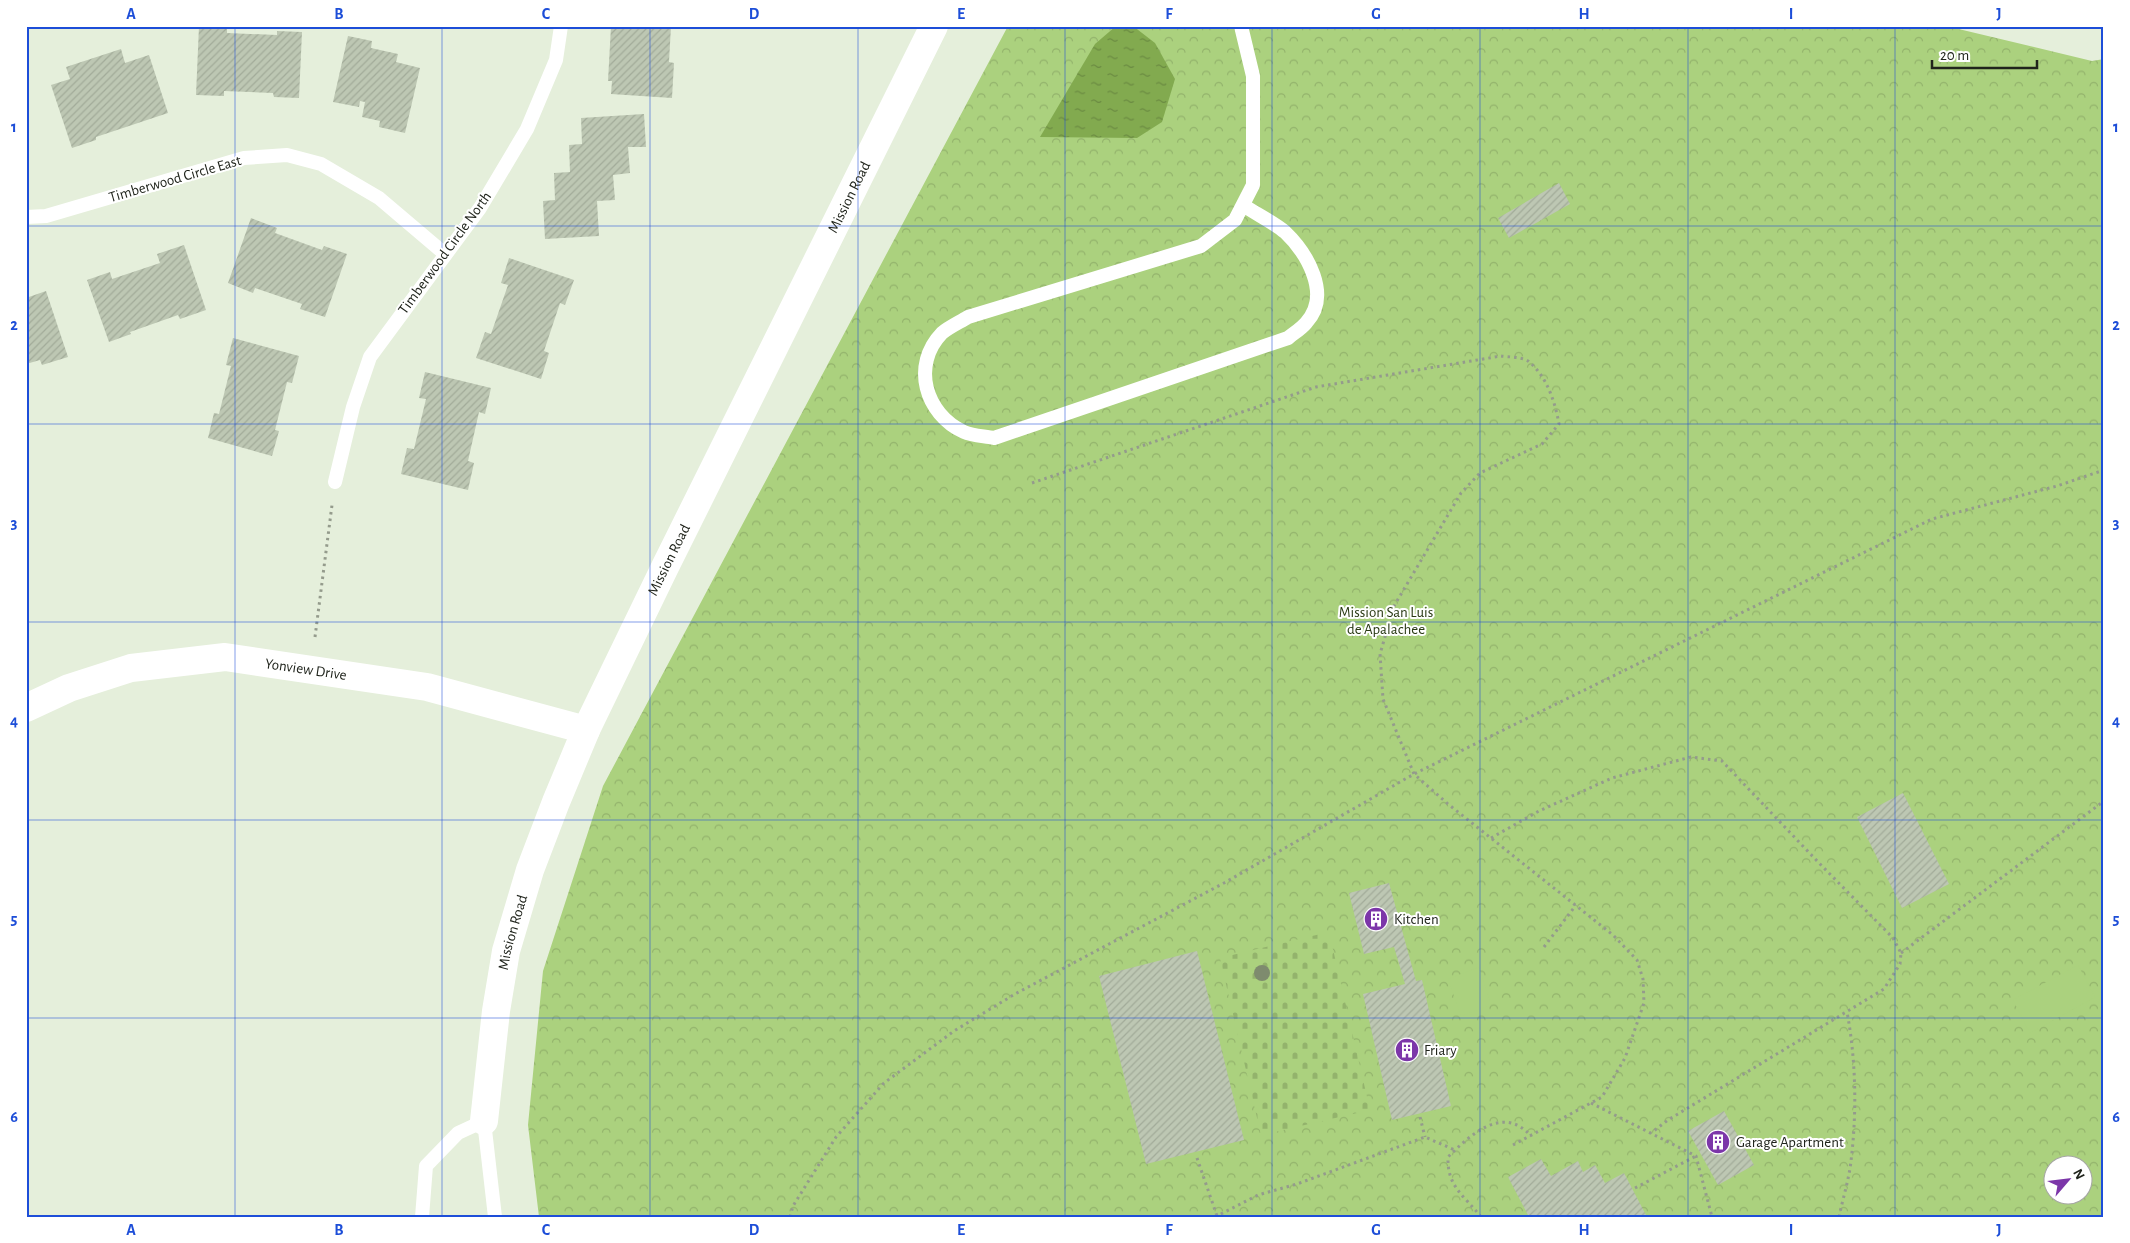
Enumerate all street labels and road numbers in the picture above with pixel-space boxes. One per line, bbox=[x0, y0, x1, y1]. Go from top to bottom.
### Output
street label: Timberwood Circle East bbox=[107, 153, 243, 205]
street label: Mission Road bbox=[825, 159, 873, 235]
street label: Timberwood Circle North bbox=[396, 189, 494, 317]
street label: Mission Road bbox=[645, 521, 693, 598]
street label: Yonview Drive bbox=[264, 656, 348, 683]
street label: Mission Road bbox=[495, 893, 530, 971]

